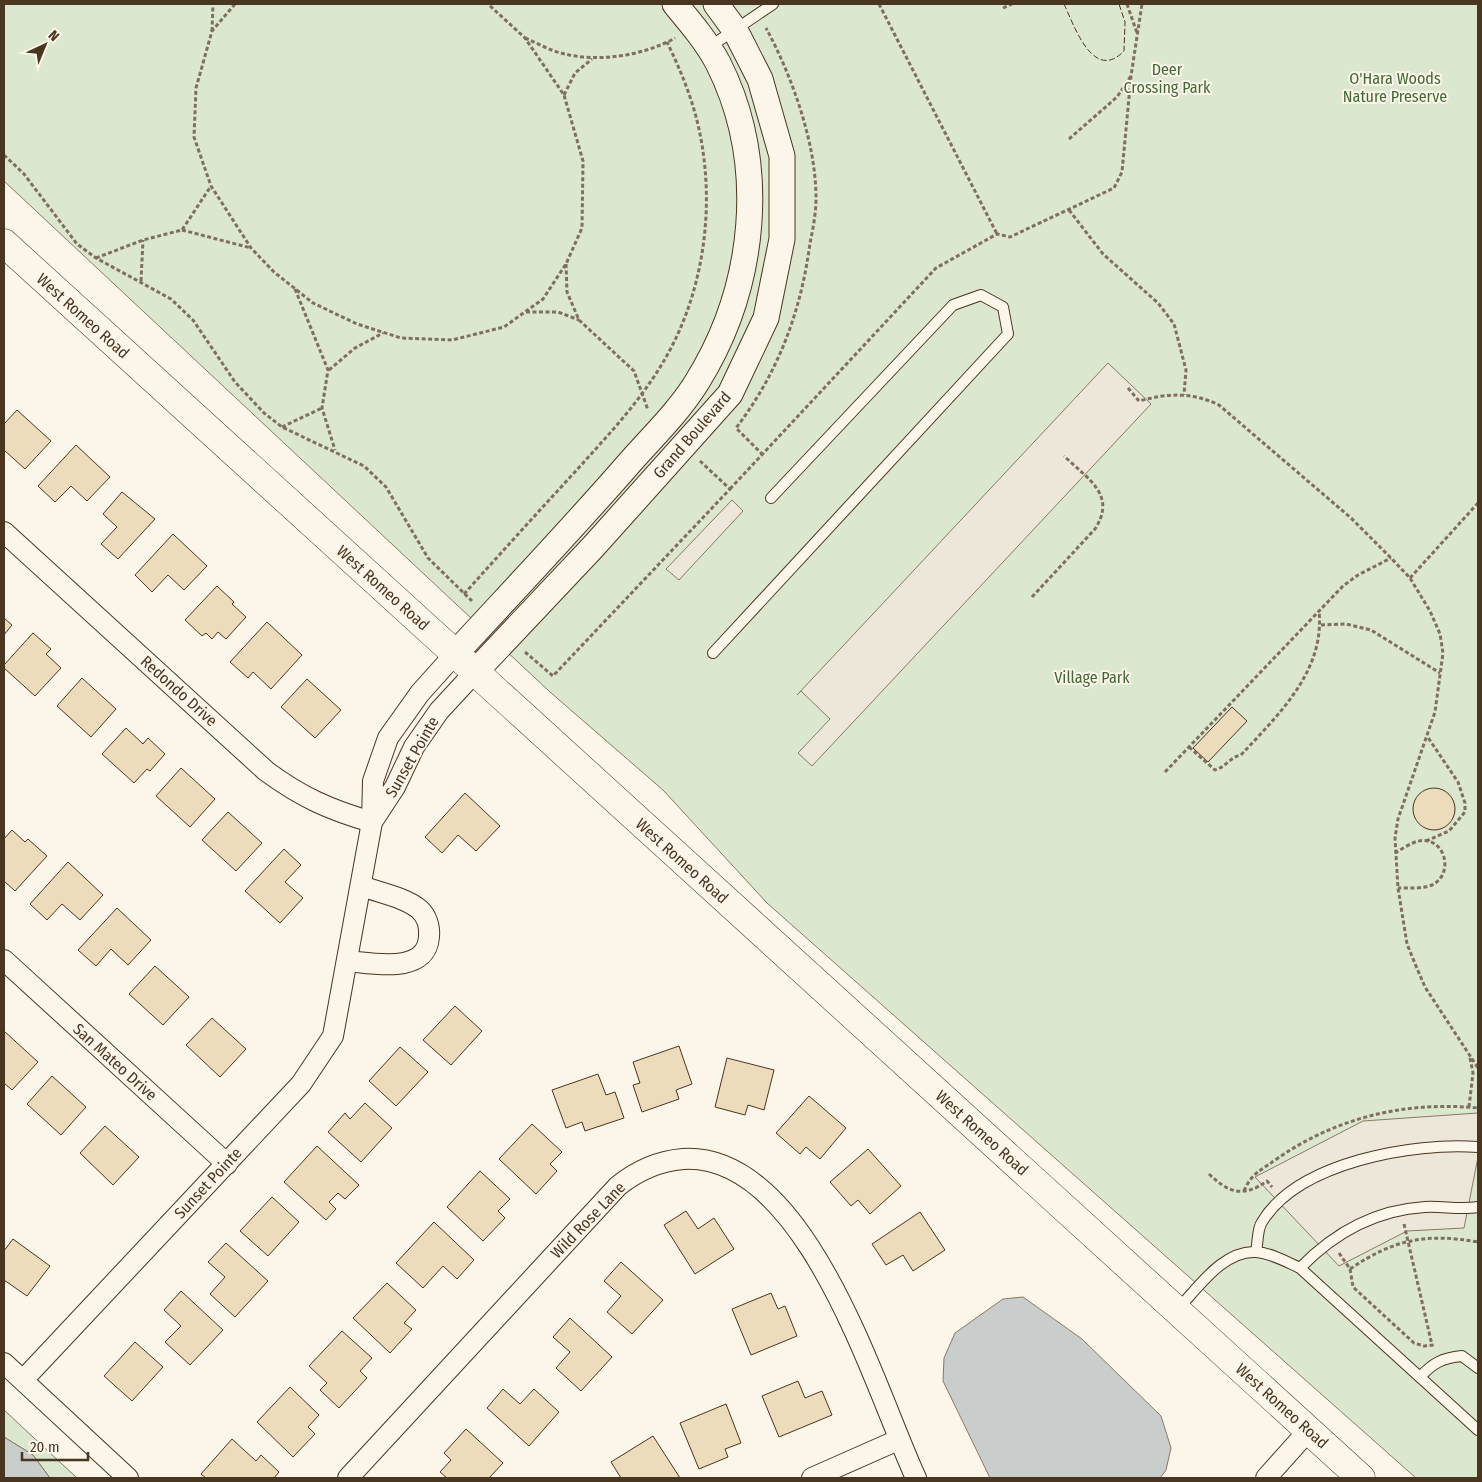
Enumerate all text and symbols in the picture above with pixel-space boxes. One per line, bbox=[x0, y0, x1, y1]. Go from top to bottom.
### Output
north arrow bbox=[20, 20, 70, 70]
text: N bbox=[45, 27, 63, 45]
park label: Deer Crossing Park bbox=[1123, 60, 1211, 97]
park label: O'Hara Woods Nature Preserve bbox=[1343, 69, 1447, 106]
street label: West Romeo Road bbox=[33, 269, 133, 363]
street label: Grand Boulevard bbox=[649, 388, 735, 482]
street label: West Romeo Road bbox=[333, 541, 433, 635]
street label: Redondo Drive bbox=[137, 652, 221, 730]
park label: Village Park bbox=[1054, 668, 1130, 687]
street label: Sunset Pointe bbox=[381, 713, 443, 801]
street label: West Romeo Road bbox=[632, 814, 732, 908]
street label: San Mateo Drive bbox=[69, 1019, 161, 1105]
street label: West Romeo Road bbox=[932, 1086, 1032, 1180]
street label: Sunset Pointe bbox=[170, 1143, 246, 1222]
street label: Wild Rose Lane bbox=[547, 1178, 629, 1262]
street label: West Romeo Road bbox=[1232, 1359, 1332, 1453]
scale bar bbox=[22, 1430, 89, 1462]
text: 20 m bbox=[30, 1438, 60, 1456]

